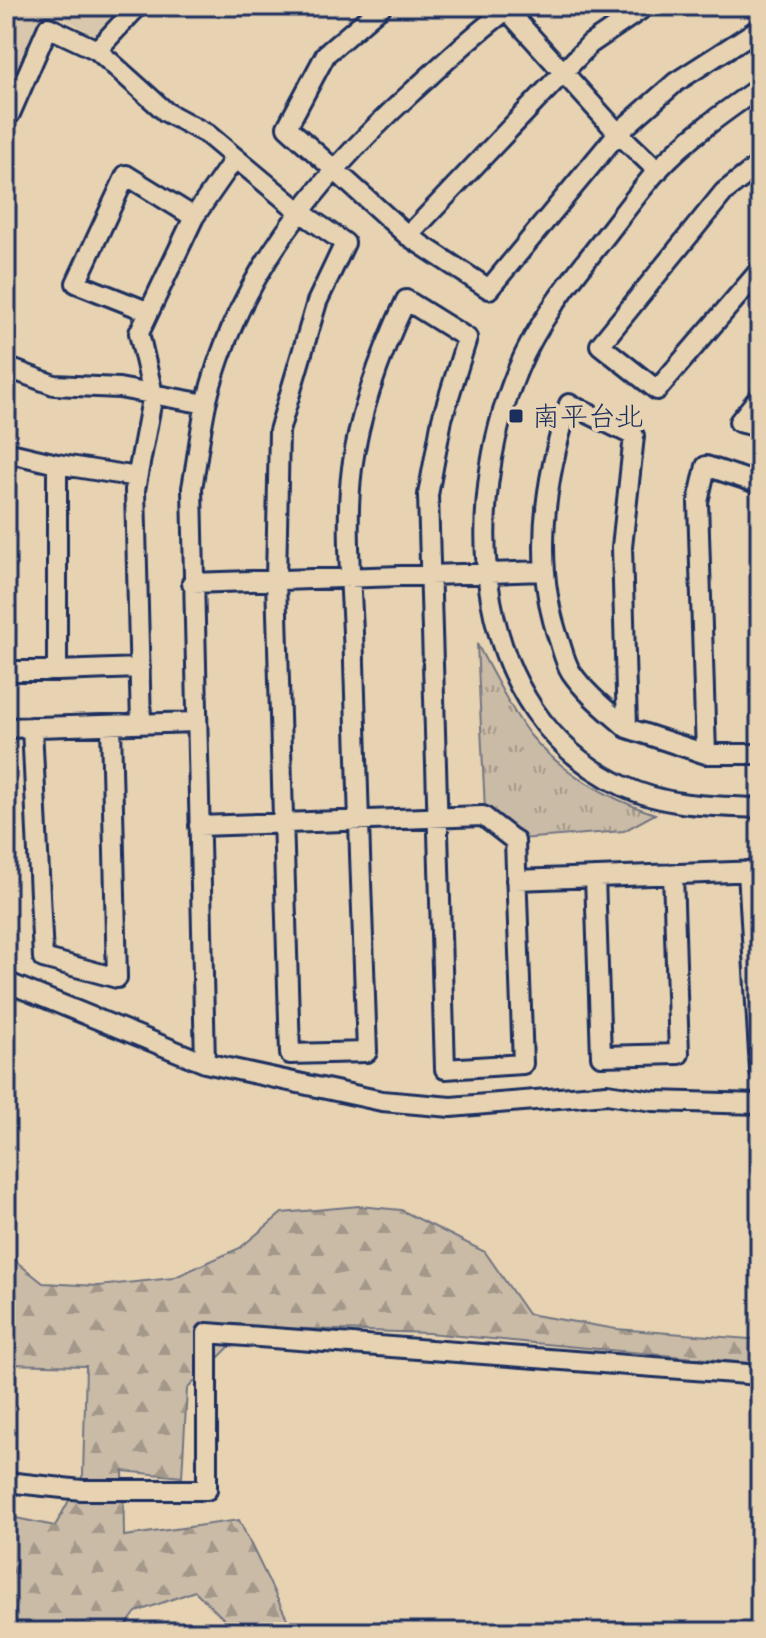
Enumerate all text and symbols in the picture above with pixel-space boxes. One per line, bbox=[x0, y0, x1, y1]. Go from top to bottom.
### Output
place label: 南平台北 bbox=[532, 396, 644, 441]
marker: 南平台北 bbox=[507, 407, 525, 425]

